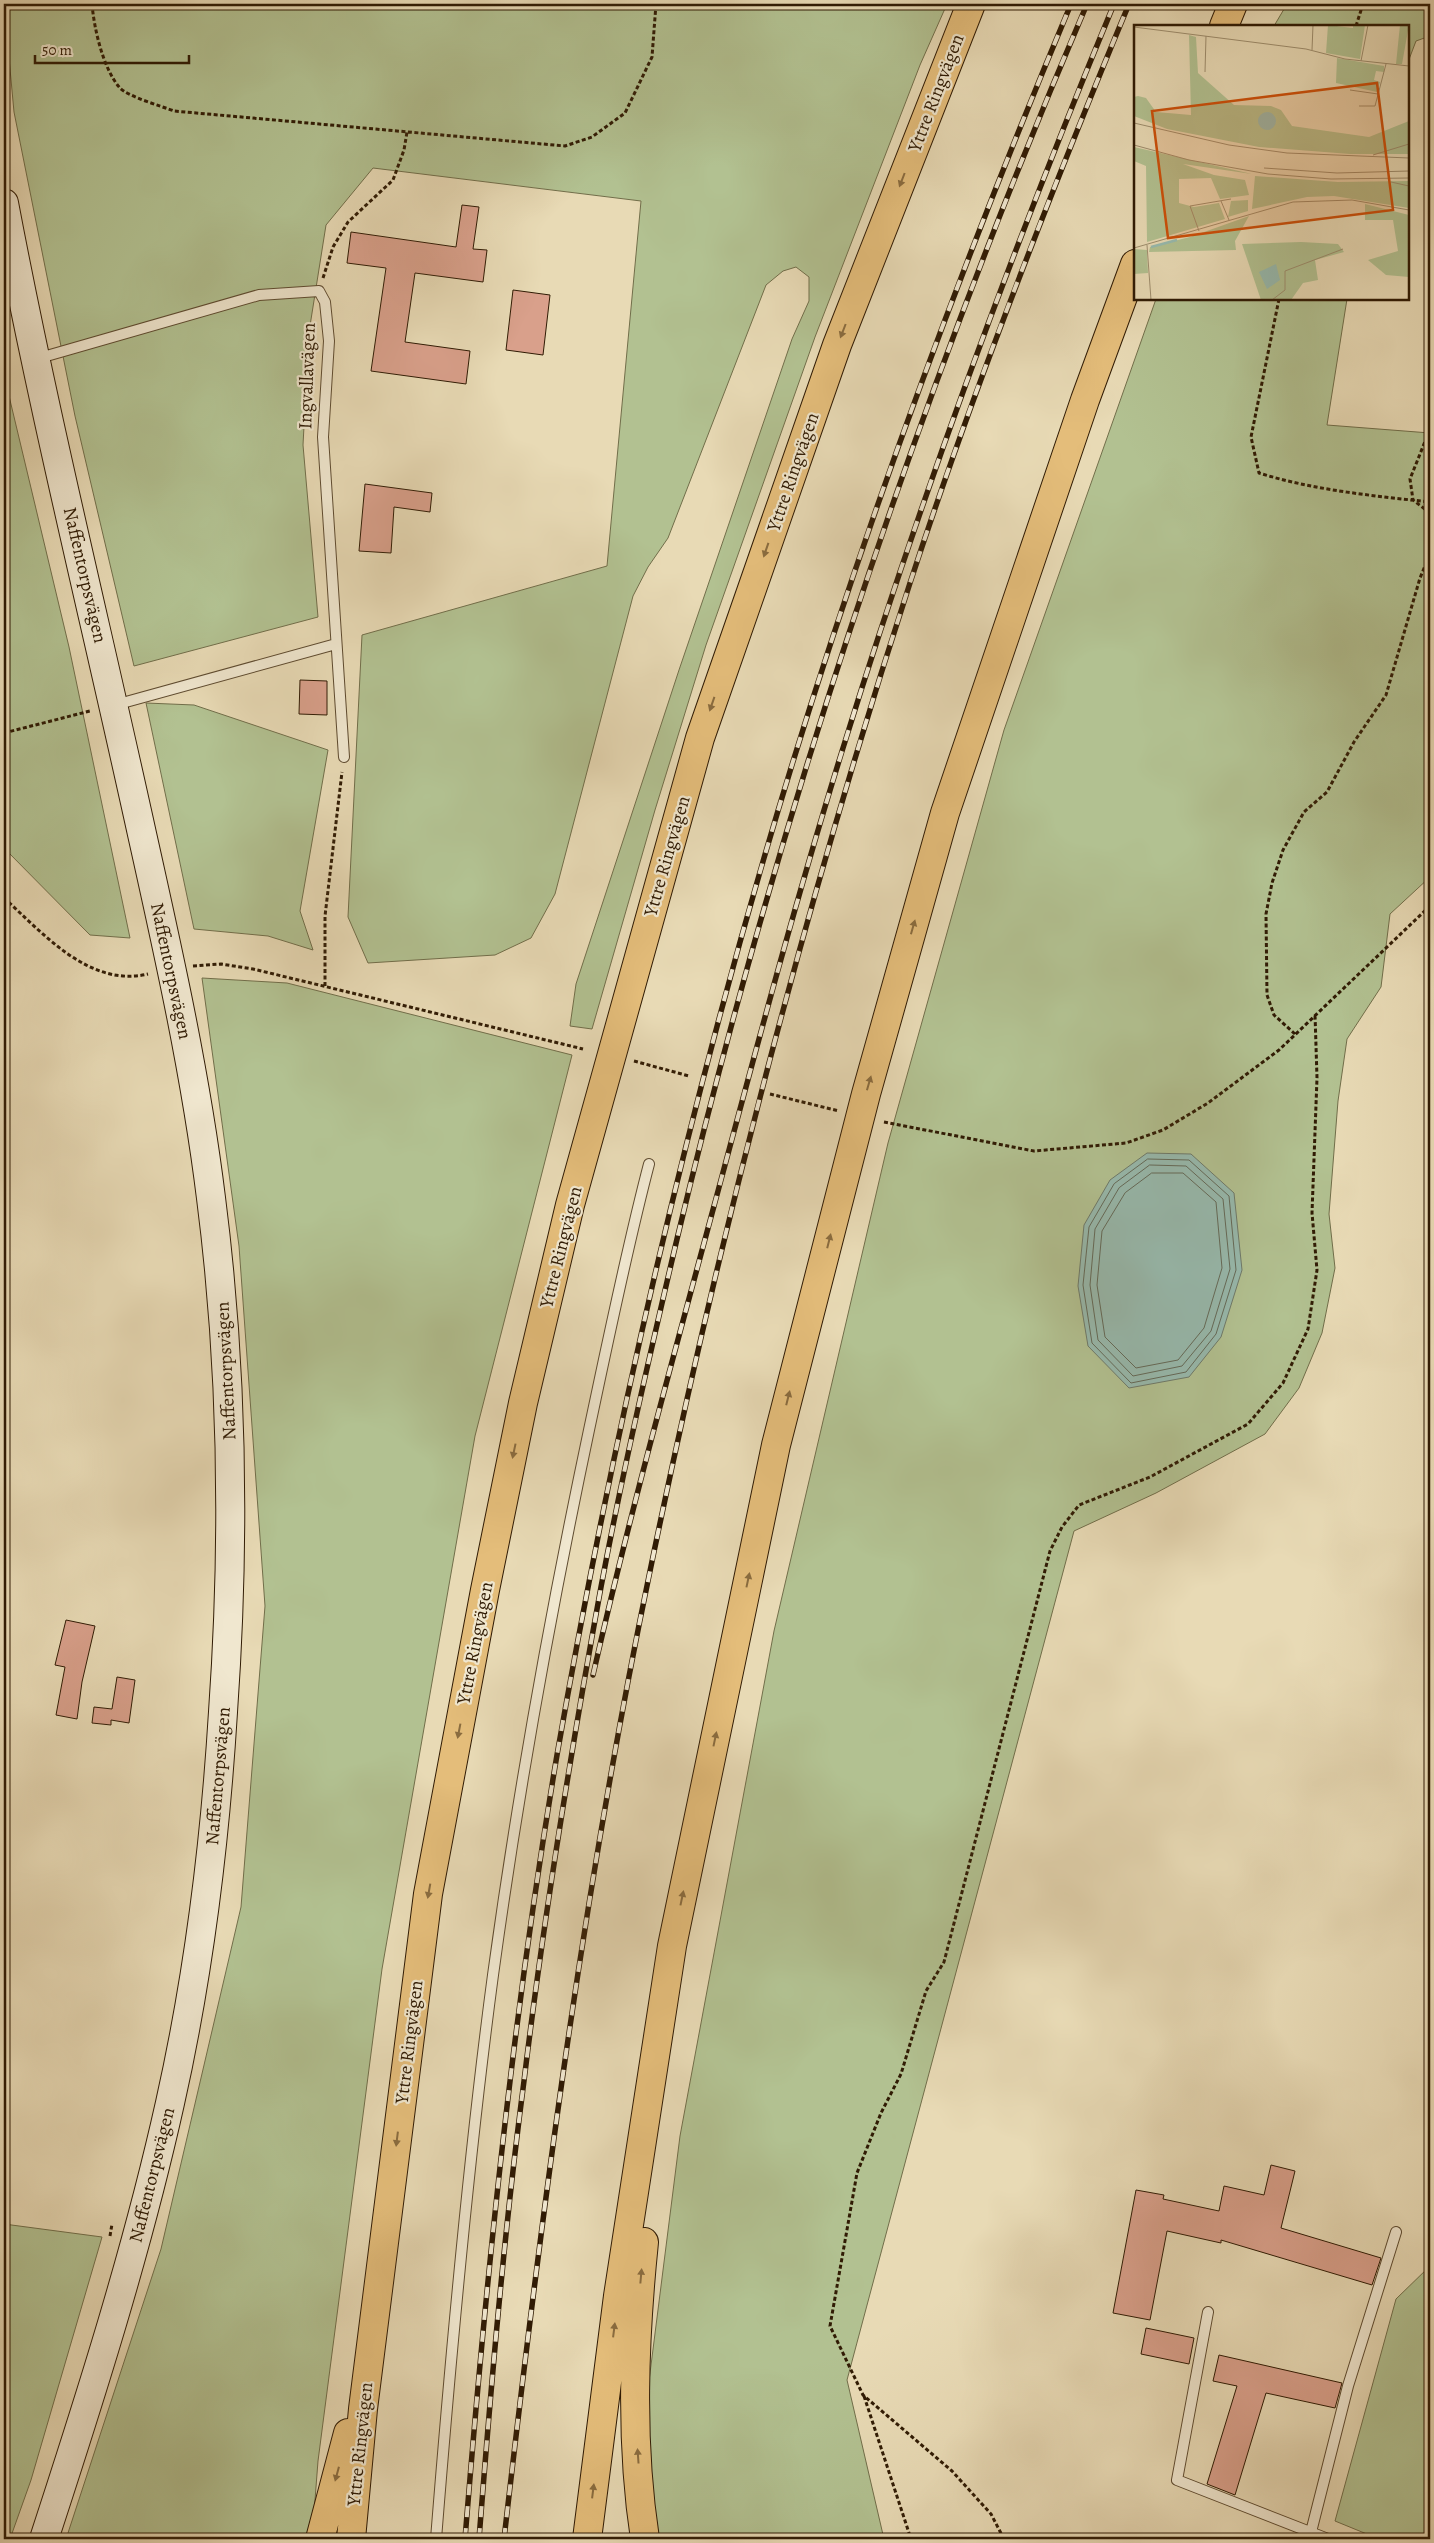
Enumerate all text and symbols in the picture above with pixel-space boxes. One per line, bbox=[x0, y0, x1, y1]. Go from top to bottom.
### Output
inset map bbox=[1134, 25, 1409, 300]
street label: Yttre Ringvägen bbox=[901, 30, 970, 157]
scale bar bbox=[35, 32, 189, 64]
text: 50 m bbox=[42, 40, 72, 60]
one-way arrow bbox=[898, 172, 905, 187]
street label: Ingvallavägen bbox=[292, 322, 322, 430]
one-way arrow bbox=[838, 324, 846, 338]
street label: Yttre Ringvägen bbox=[760, 409, 826, 536]
street label: Naffentorpsvägen bbox=[57, 504, 113, 646]
one-way arrow bbox=[762, 543, 770, 558]
one-way arrow bbox=[708, 696, 715, 711]
street label: Yttre Ringvägen bbox=[637, 793, 697, 920]
street label: Naffentorpsvägen bbox=[144, 900, 198, 1042]
one-way arrow bbox=[909, 919, 917, 934]
one-way arrow bbox=[866, 1076, 874, 1091]
street label: Yttre Ringvägen bbox=[533, 1184, 589, 1311]
one-way arrow bbox=[825, 1233, 833, 1248]
street label: Naffentorpsvägen bbox=[209, 1301, 243, 1441]
one-way arrow bbox=[785, 1390, 793, 1405]
one-way arrow bbox=[509, 1444, 517, 1460]
one-way arrow bbox=[744, 1573, 752, 1588]
street label: Yttre Ringvägen bbox=[450, 1580, 500, 1707]
street label: Naffentorpsvägen bbox=[199, 1706, 237, 1846]
one-way arrow bbox=[454, 1723, 462, 1739]
one-way arrow bbox=[711, 1732, 719, 1747]
one-way arrow bbox=[425, 1883, 433, 1899]
one-way arrow bbox=[678, 1891, 686, 1906]
street label: Yttre Ringvägen bbox=[388, 1979, 429, 2106]
street label: Naffentorpsvägen bbox=[123, 2105, 181, 2245]
one-way arrow bbox=[393, 2131, 401, 2147]
one-way arrow bbox=[637, 2268, 645, 2284]
one-way arrow bbox=[610, 2321, 618, 2337]
street label: Yttre Ringvägen bbox=[340, 2381, 379, 2508]
one-way arrow bbox=[633, 2448, 641, 2464]
one-way arrow bbox=[333, 2466, 341, 2481]
one-way arrow bbox=[589, 2483, 597, 2499]

